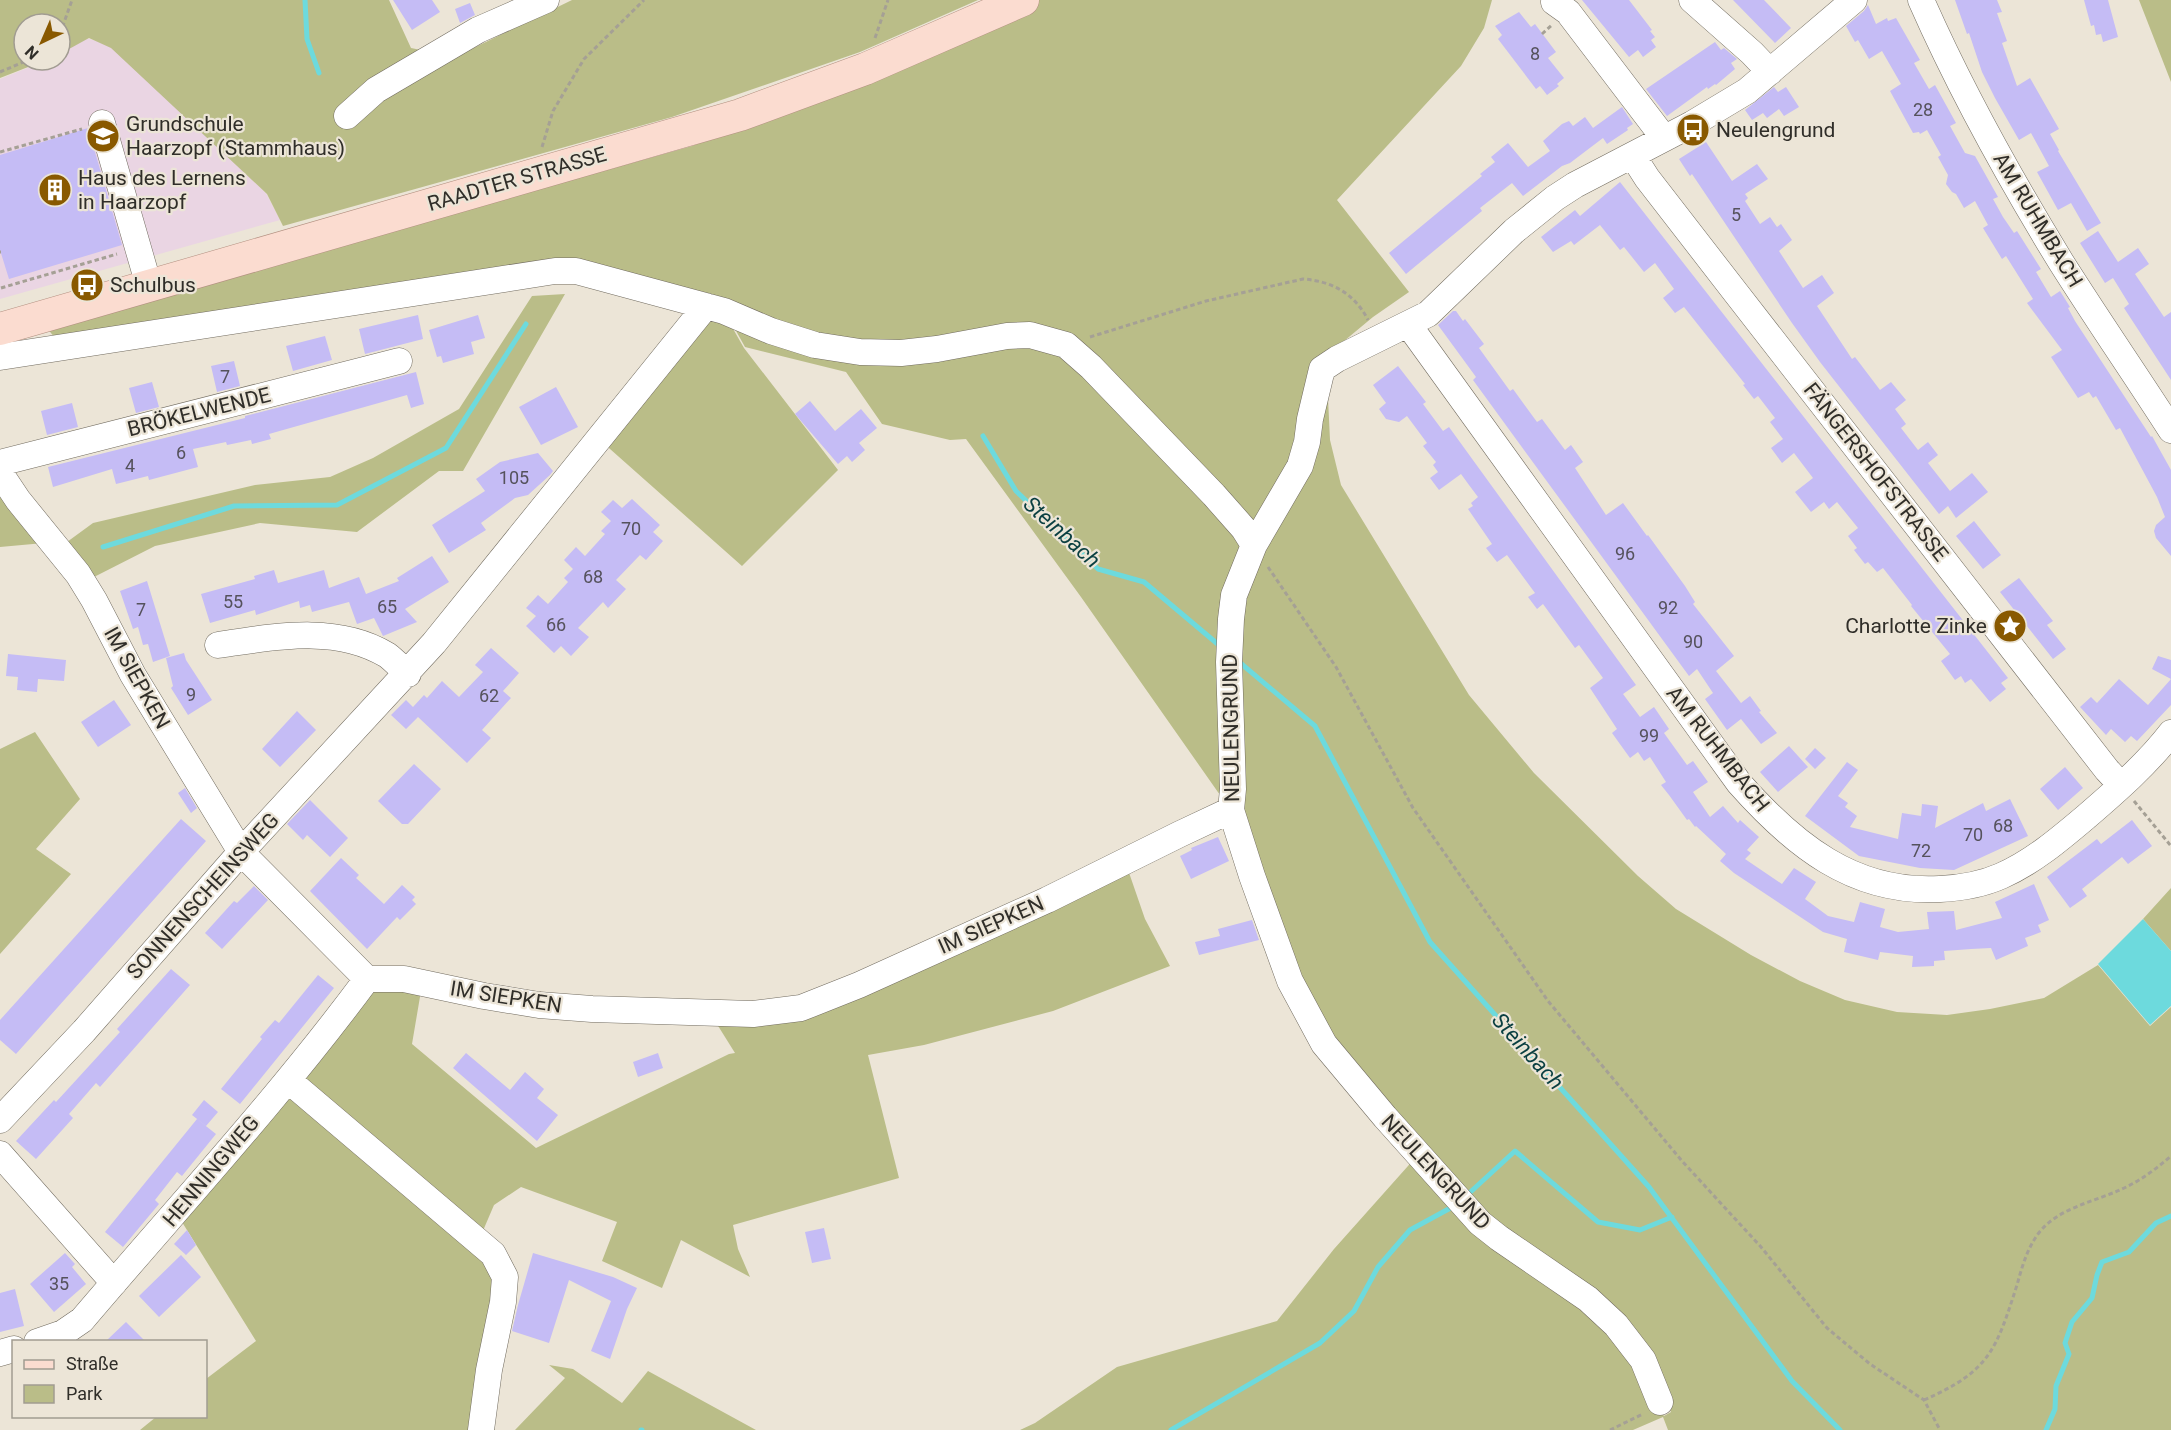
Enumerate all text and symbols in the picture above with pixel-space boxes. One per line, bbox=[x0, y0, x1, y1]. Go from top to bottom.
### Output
north arrow bbox=[12, 12, 72, 72]
text: N bbox=[21, 42, 43, 63]
house number: 8 bbox=[1530, 43, 1540, 64]
house number: 28 bbox=[1913, 99, 1933, 120]
place label: Grundschule Haarzopf (Stammhaus) bbox=[126, 112, 345, 160]
bus stop icon: Neulengrund bbox=[1675, 112, 1711, 148]
school or university icon: Grundschule Haarzopf (Stammhaus) bbox=[85, 118, 121, 154]
place label: Neulengrund bbox=[1716, 118, 1835, 142]
street label: RAADTER STRASSE bbox=[425, 142, 609, 216]
street label: AM RUHMBACH bbox=[1988, 148, 2088, 292]
place label: Haus des Lernens in Haarzopf bbox=[78, 166, 246, 214]
building icon: Haus des Lernens in Haarzopf bbox=[37, 172, 73, 208]
house number: 5 bbox=[1731, 204, 1741, 225]
bus stop icon: Schulbus bbox=[69, 267, 105, 303]
place label: Schulbus bbox=[110, 273, 196, 297]
house number: 7 bbox=[220, 366, 230, 387]
street label: FÄNGERSHOFSTRASSE bbox=[1799, 378, 1953, 566]
street label: BRÖKELWENDE bbox=[125, 383, 273, 441]
house number: 6 bbox=[176, 442, 186, 463]
house number: 4 bbox=[125, 455, 135, 476]
house number: 105 bbox=[499, 467, 529, 488]
water label: Steinbach bbox=[1019, 491, 1105, 573]
house number: 70 bbox=[621, 518, 641, 539]
house number: 96 bbox=[1615, 543, 1635, 564]
house number: 68 bbox=[583, 566, 603, 587]
house number: 55 bbox=[223, 591, 243, 612]
house number: 65 bbox=[377, 596, 397, 617]
house number: 92 bbox=[1658, 597, 1678, 618]
house number: 7 bbox=[136, 599, 146, 620]
place icon: Charlotte Zinke bbox=[1992, 608, 2028, 644]
house number: 66 bbox=[546, 614, 566, 635]
place label: Charlotte Zinke bbox=[1845, 614, 1987, 638]
street label: IM SIEPKEN bbox=[99, 623, 175, 733]
house number: 90 bbox=[1683, 631, 1703, 652]
street label: NEULENGRUND bbox=[1218, 654, 1244, 802]
street label: AM RUHMBACH bbox=[1662, 682, 1774, 816]
house number: 9 bbox=[186, 684, 196, 705]
house number: 62 bbox=[479, 685, 499, 706]
house number: 99 bbox=[1639, 725, 1659, 746]
street label: SONNENSCHEINSWEG bbox=[122, 808, 284, 984]
house number: 68 bbox=[1993, 815, 2013, 836]
house number: 70 bbox=[1963, 824, 1983, 845]
house number: 72 bbox=[1911, 840, 1931, 861]
street label: IM SIEPKEN bbox=[935, 891, 1047, 959]
street label: IM SIEPKEN bbox=[448, 976, 564, 1018]
water label: Steinbach bbox=[1487, 1008, 1569, 1094]
street label: NEULENGRUND bbox=[1377, 1110, 1495, 1234]
street label: HENNINGWEG bbox=[158, 1111, 264, 1231]
house number: 35 bbox=[49, 1273, 69, 1294]
legend bbox=[12, 1340, 207, 1418]
text: Straße bbox=[66, 1353, 118, 1374]
text: Park bbox=[66, 1383, 103, 1404]

